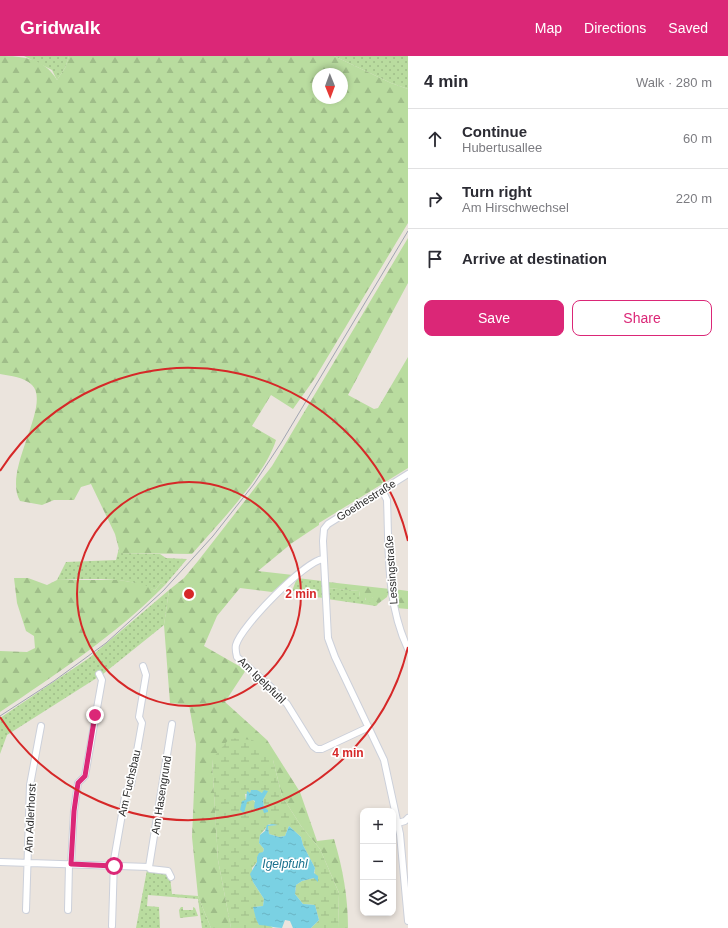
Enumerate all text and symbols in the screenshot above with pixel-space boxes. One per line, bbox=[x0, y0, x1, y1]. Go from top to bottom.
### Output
text: Gridwalk bbox=[20, 17, 100, 38]
text: Map bbox=[535, 20, 562, 36]
text: Directions bbox=[584, 20, 646, 36]
text: Saved bbox=[668, 20, 708, 36]
north arrow bbox=[312, 68, 348, 104]
text: 4 min bbox=[424, 72, 468, 91]
text: Walk · 280 m bbox=[636, 75, 712, 90]
text: Continue bbox=[462, 123, 527, 140]
icon: ahead bbox=[424, 128, 446, 150]
text: 60 m bbox=[683, 131, 712, 146]
text: Hubertusallee bbox=[462, 140, 542, 155]
text: Turn right bbox=[462, 183, 532, 200]
icon: right bbox=[424, 188, 446, 210]
text: 220 m bbox=[676, 191, 712, 206]
text: Am Hirschwechsel bbox=[462, 200, 569, 215]
icon: arrive bbox=[424, 248, 446, 270]
text: Arrive at destination bbox=[462, 250, 607, 267]
button: Save bbox=[424, 300, 564, 336]
button: Share bbox=[572, 300, 712, 336]
street label: Goethestraße bbox=[334, 477, 398, 523]
street label: Lessingstraße bbox=[383, 535, 399, 605]
centre of rings bbox=[182, 587, 196, 601]
text: 2 min bbox=[285, 587, 317, 601]
street label: Am Igelpfuhl bbox=[236, 654, 288, 706]
route end bbox=[86, 706, 104, 724]
text: 4 min bbox=[332, 746, 364, 760]
street label: Am Fuchsbau bbox=[116, 749, 142, 817]
street label: Am Hasengrund bbox=[149, 755, 173, 835]
street label: Am Adlerhorst bbox=[22, 783, 38, 853]
map controls bbox=[360, 808, 396, 916]
button: + bbox=[360, 808, 396, 844]
button: − bbox=[360, 844, 396, 880]
route start bbox=[105, 857, 123, 875]
water label: Igelpfuhl bbox=[262, 857, 308, 871]
button: layers bbox=[360, 880, 396, 916]

